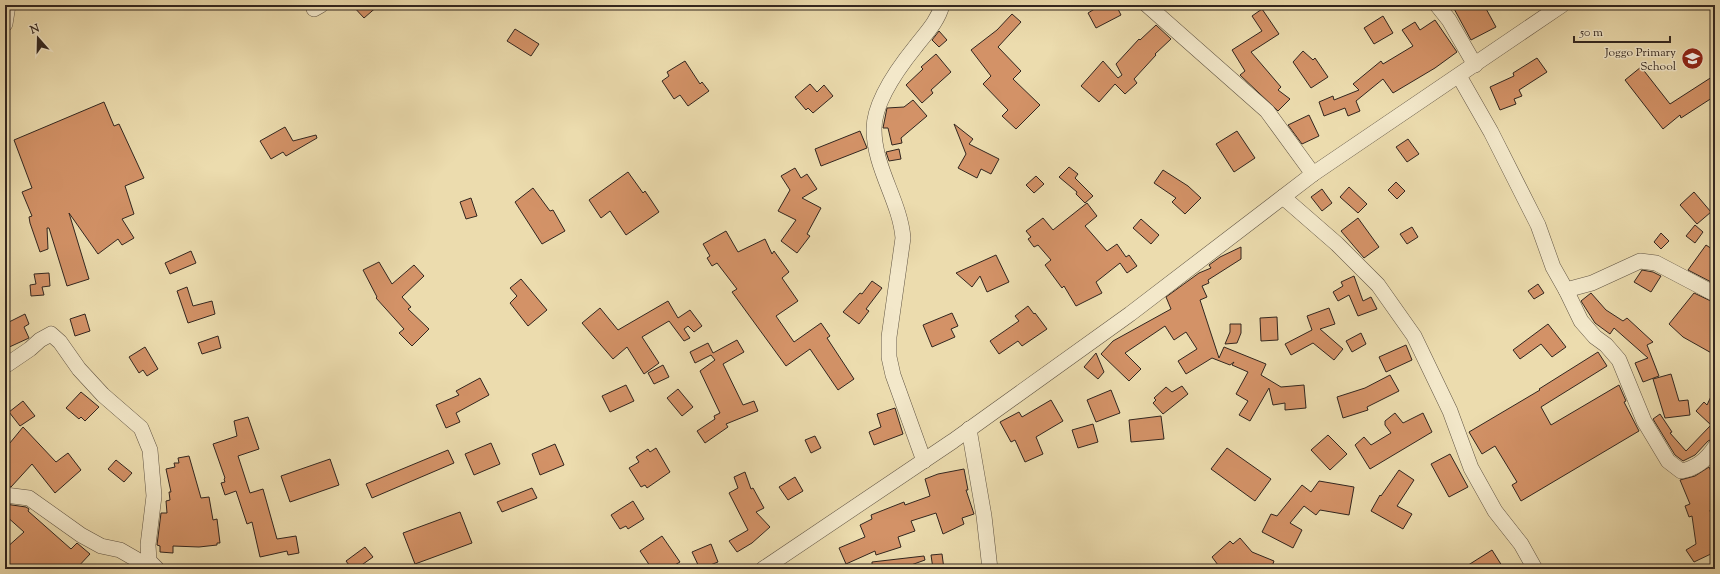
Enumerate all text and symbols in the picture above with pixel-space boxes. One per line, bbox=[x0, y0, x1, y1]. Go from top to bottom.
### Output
north arrow bbox=[18, 18, 58, 58]
scale bar bbox=[1574, 18, 1670, 44]
text: N bbox=[27, 20, 42, 39]
text: 50 m bbox=[1579, 24, 1603, 42]
place label: Joggo Primary School bbox=[1604, 44, 1677, 76]
school or university icon: Joggo Primary School bbox=[1679, 46, 1705, 72]

